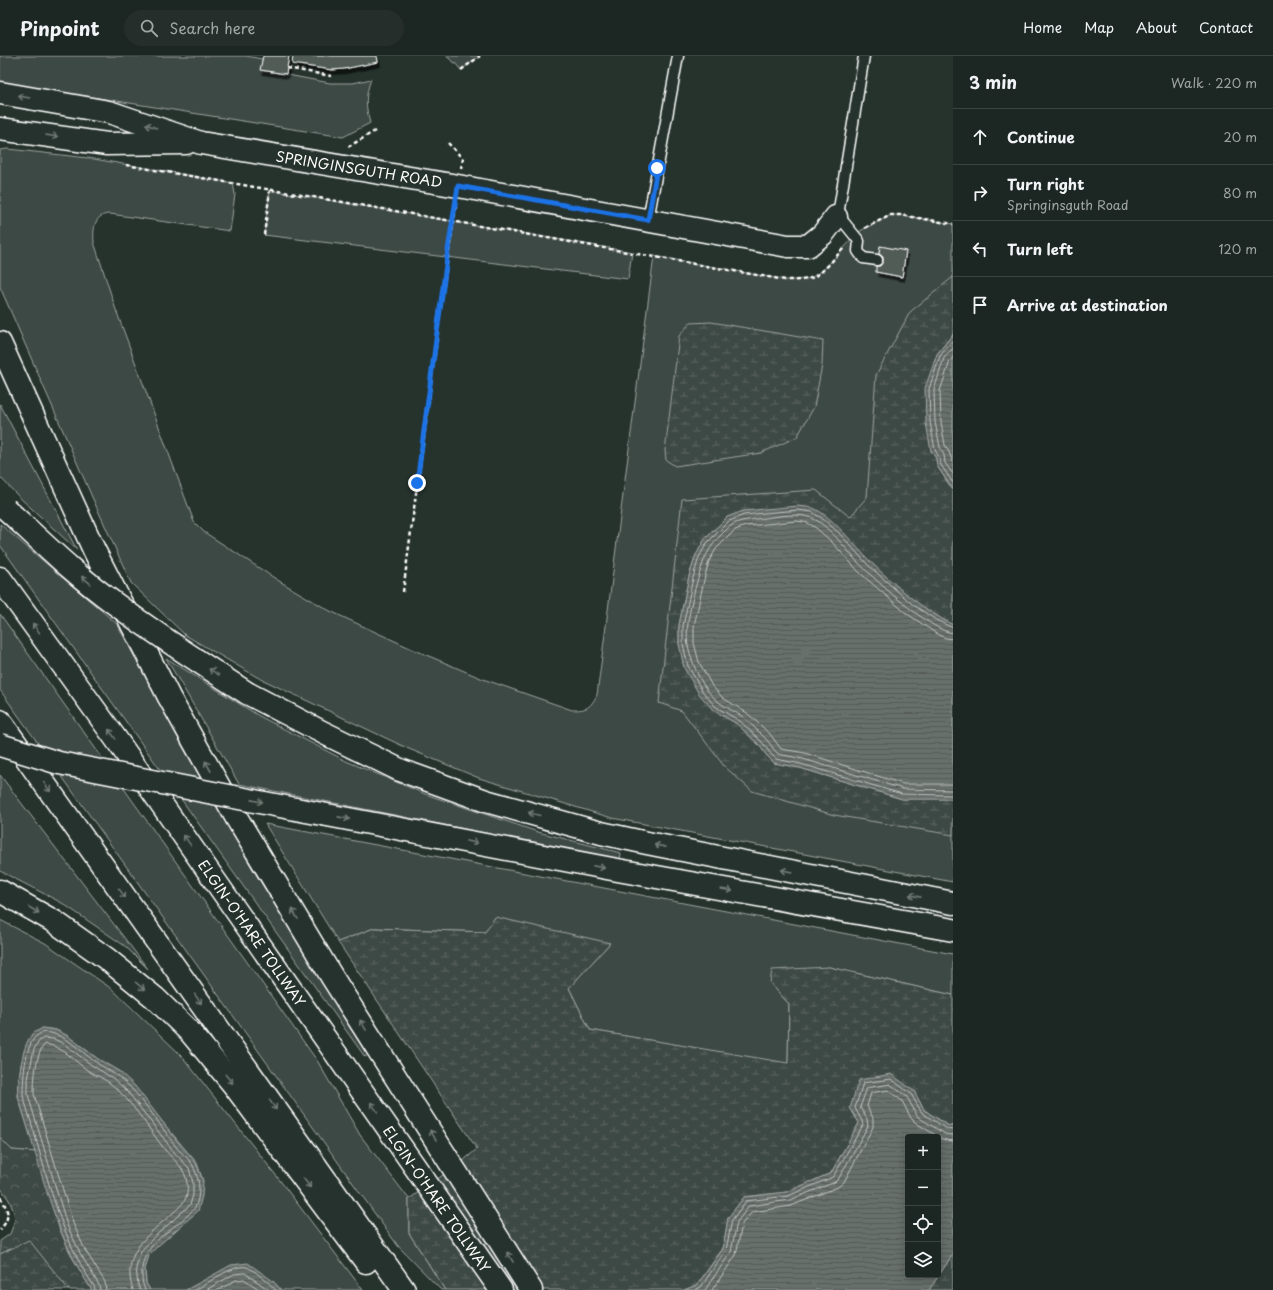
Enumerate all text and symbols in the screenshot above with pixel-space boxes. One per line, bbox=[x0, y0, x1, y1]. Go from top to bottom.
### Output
search box bbox=[124, 10, 404, 46]
text: Pinpoint bbox=[20, 14, 100, 42]
text: Search here bbox=[170, 16, 255, 39]
icon: search bbox=[138, 17, 160, 39]
text: Home bbox=[1023, 17, 1062, 38]
text: Map bbox=[1084, 17, 1114, 38]
text: About bbox=[1136, 17, 1177, 38]
text: Contact bbox=[1199, 17, 1253, 38]
text: 3 min bbox=[969, 69, 1017, 95]
text: Walk · 220 m bbox=[1171, 73, 1257, 92]
one-way arrow bbox=[18, 93, 31, 101]
one-way arrow bbox=[144, 122, 157, 129]
text: Continue bbox=[1007, 125, 1075, 148]
icon: ahead bbox=[969, 126, 991, 148]
text: 20 m bbox=[1223, 127, 1257, 146]
one-way arrow bbox=[46, 132, 59, 140]
street label: SPRINGINSGUTH ROAD bbox=[274, 145, 444, 193]
route start bbox=[648, 159, 666, 177]
text: Turn right bbox=[1007, 172, 1084, 195]
icon: right bbox=[969, 182, 991, 204]
text: 80 m bbox=[1223, 183, 1257, 202]
text: Springinsguth Road bbox=[1007, 195, 1129, 214]
text: Turn left bbox=[1007, 237, 1073, 260]
icon: left bbox=[969, 238, 991, 260]
text: 120 m bbox=[1218, 239, 1257, 258]
text: Arrive at destination bbox=[1007, 293, 1168, 316]
icon: arrive bbox=[969, 294, 991, 316]
route end bbox=[408, 474, 426, 492]
one-way arrow bbox=[81, 576, 91, 585]
one-way arrow bbox=[32, 623, 40, 634]
one-way arrow bbox=[209, 668, 220, 676]
one-way arrow bbox=[108, 729, 116, 740]
one-way arrow bbox=[203, 760, 211, 772]
one-way arrow bbox=[43, 781, 51, 792]
one-way arrow bbox=[250, 798, 263, 806]
one-way arrow bbox=[527, 810, 540, 817]
one-way arrow bbox=[337, 814, 350, 822]
one-way arrow bbox=[183, 835, 191, 846]
one-way arrow bbox=[465, 839, 478, 847]
one-way arrow bbox=[653, 841, 666, 849]
street label: ELGIN-O'HARE TOLLWAY bbox=[193, 855, 311, 1011]
one-way arrow bbox=[592, 863, 605, 871]
one-way arrow bbox=[781, 867, 794, 875]
one-way arrow bbox=[720, 886, 733, 894]
one-way arrow bbox=[118, 887, 126, 898]
one-way arrow bbox=[909, 892, 922, 900]
one-way arrow bbox=[28, 907, 40, 915]
one-way arrow bbox=[290, 908, 298, 920]
one-way arrow bbox=[134, 981, 145, 990]
one-way arrow bbox=[194, 993, 202, 1004]
one-way arrow bbox=[359, 1020, 367, 1031]
one-way arrow bbox=[225, 1074, 234, 1085]
one-way arrow bbox=[269, 1099, 277, 1110]
one-way arrow bbox=[370, 1102, 378, 1113]
street label: ELGIN-O'HARE TOLLWAY bbox=[378, 1121, 496, 1277]
one-way arrow bbox=[428, 1129, 436, 1141]
map controls bbox=[905, 1134, 941, 1278]
button: + bbox=[905, 1134, 941, 1170]
button: − bbox=[905, 1170, 941, 1206]
one-way arrow bbox=[303, 1178, 311, 1189]
button: locate bbox=[905, 1206, 941, 1242]
button: layers bbox=[905, 1242, 941, 1278]
one-way arrow bbox=[506, 1251, 514, 1263]

